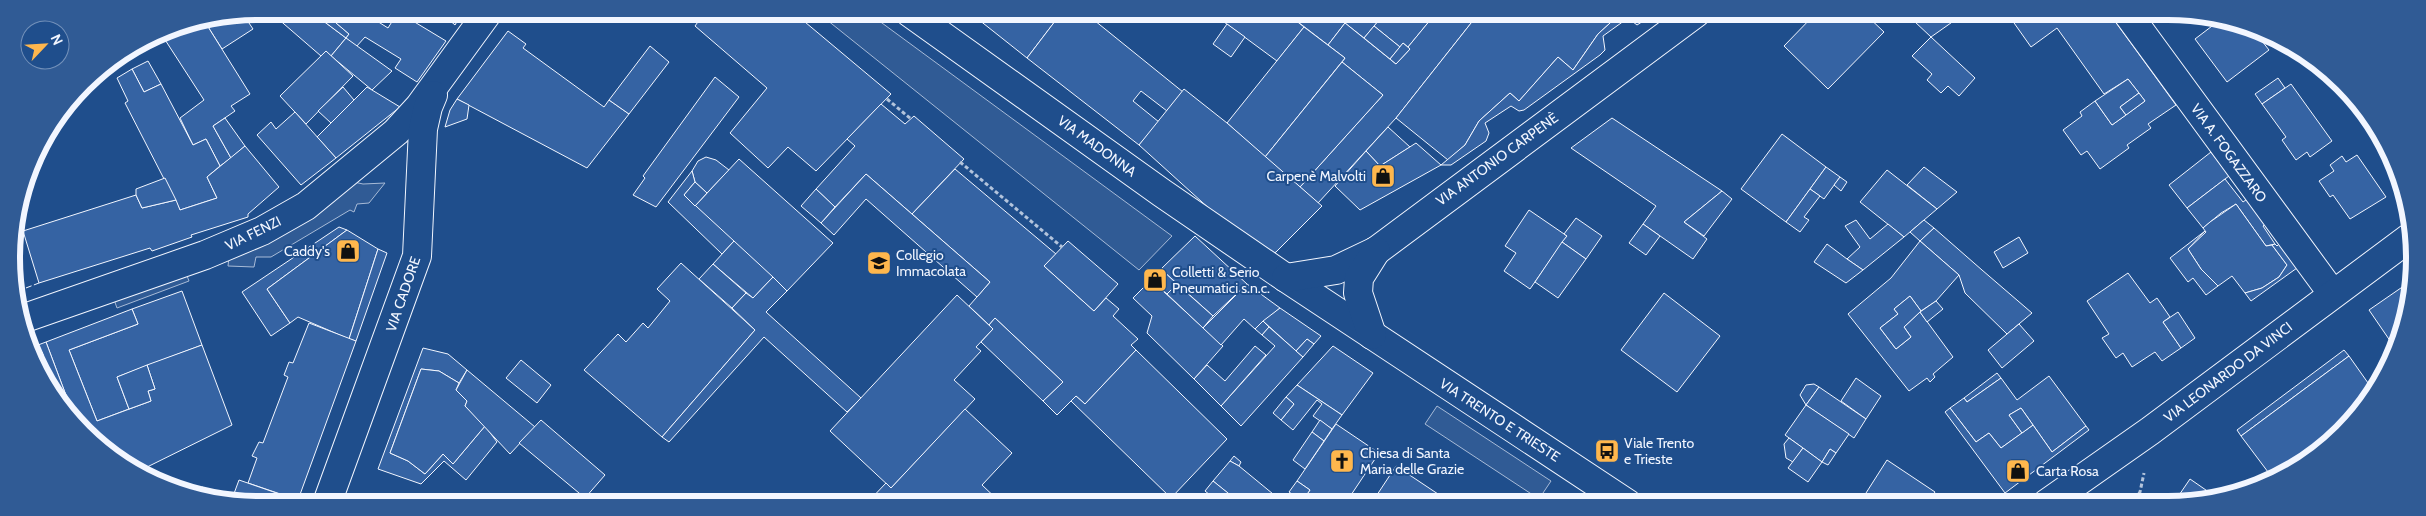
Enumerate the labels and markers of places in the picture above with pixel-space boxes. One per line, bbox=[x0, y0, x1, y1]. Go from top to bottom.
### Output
shop icon: Carpenè Malvolti bbox=[1370, 163, 1396, 189]
place label: Carpenè Malvolti bbox=[1267, 167, 1366, 185]
shop icon: Caddy's bbox=[335, 238, 361, 264]
place label: Caddy's bbox=[284, 242, 330, 260]
place label: Collegio Immacolata bbox=[896, 246, 966, 280]
school or university icon: Collegio Immacolata bbox=[866, 250, 892, 276]
place label: Colletti & Serio Pneumatici s.n.c. bbox=[1172, 263, 1270, 297]
shop icon: Colletti & Serio Pneumatici s.n.c. bbox=[1142, 267, 1168, 293]
place label: Viale Trento e Trieste bbox=[1624, 434, 1694, 468]
bus stop icon: Viale Trento e Trieste bbox=[1594, 438, 1620, 464]
place label: Chiesa di Santa Maria delle Grazie bbox=[1360, 444, 1464, 478]
church icon: Chiesa di Santa Maria delle Grazie bbox=[1329, 448, 1355, 474]
shop icon: Carta Rosa bbox=[2005, 458, 2031, 484]
place label: Carta Rosa bbox=[2036, 462, 2099, 480]

